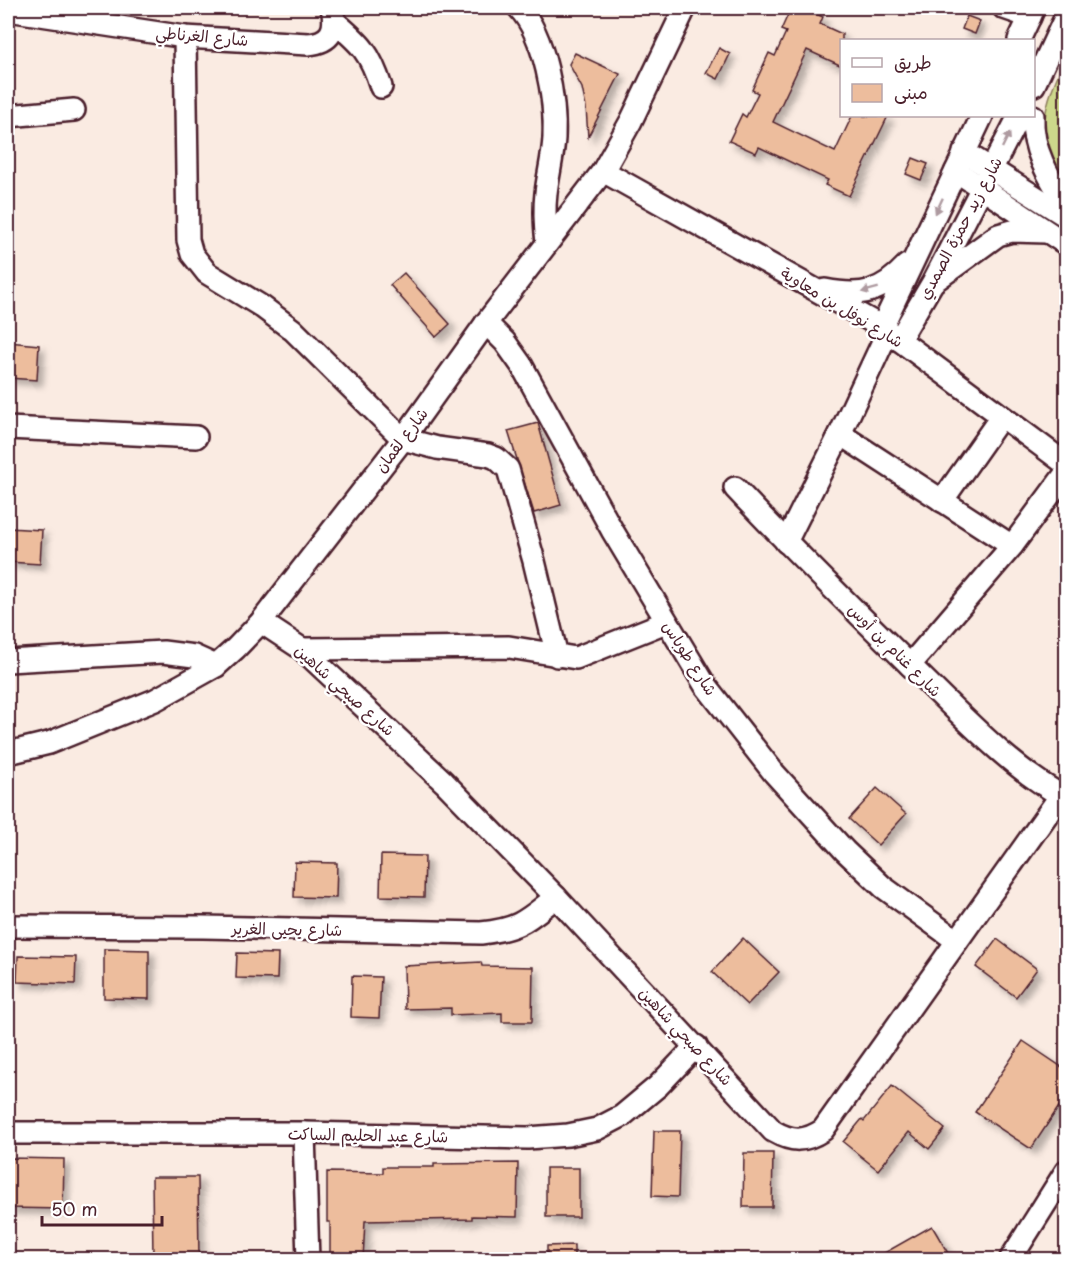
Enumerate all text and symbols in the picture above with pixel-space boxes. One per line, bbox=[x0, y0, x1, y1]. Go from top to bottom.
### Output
street label: شارع الغرناطي bbox=[154, 19, 249, 55]
legend bbox=[840, 39, 1035, 117]
text: طريق bbox=[894, 48, 932, 75]
text: مبنى bbox=[894, 78, 928, 105]
one-way arrow bbox=[1002, 132, 1011, 149]
street label: شارع زيد حمزة الصمدي bbox=[911, 152, 1008, 304]
one-way arrow bbox=[934, 198, 944, 216]
street label: شارع نوفل بن معاوية bbox=[776, 260, 908, 353]
one-way arrow bbox=[861, 286, 879, 296]
street label: شارع لقمان bbox=[368, 402, 433, 477]
street label: شارع غنام بن أوس bbox=[842, 597, 948, 703]
street label: شارع طوباس bbox=[657, 615, 724, 700]
street label: شارع صبحي شاهين bbox=[288, 638, 401, 744]
street label: شارع يحيى الغرير bbox=[230, 915, 342, 942]
street label: شارع صبحي شاهين bbox=[632, 980, 739, 1093]
street label: شارع عبد الحليم الساكت bbox=[288, 1121, 448, 1149]
scale bar bbox=[42, 1189, 162, 1227]
text: 50 m bbox=[51, 1195, 98, 1222]

